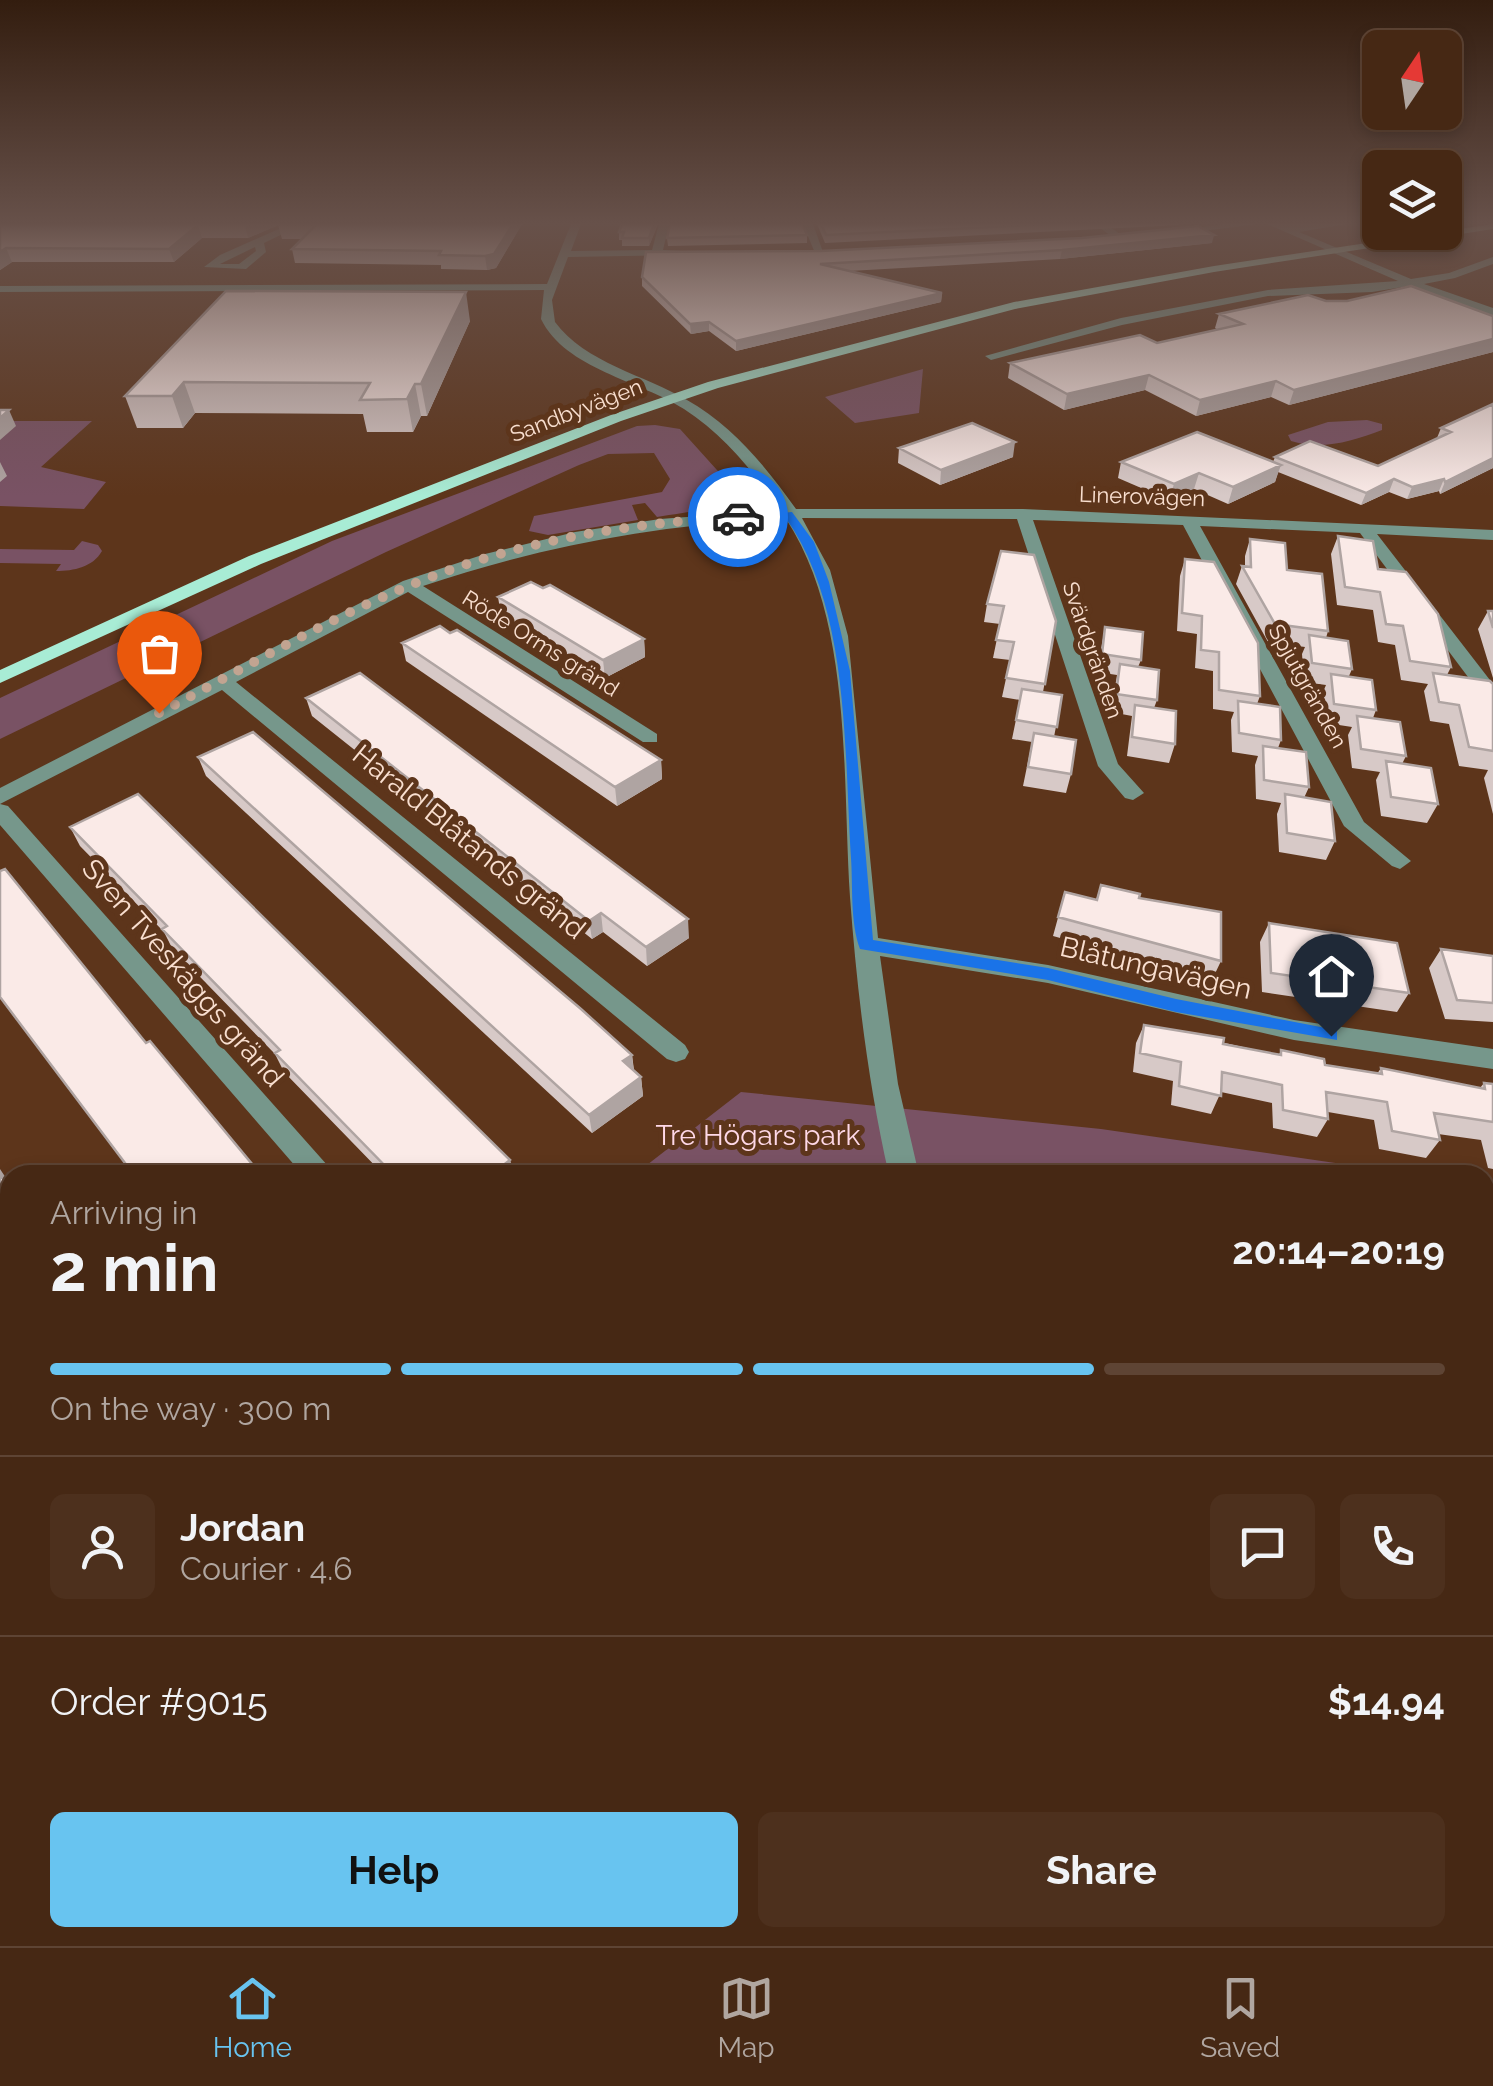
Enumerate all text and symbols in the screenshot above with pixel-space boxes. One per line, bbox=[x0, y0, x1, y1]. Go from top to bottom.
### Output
north arrow bbox=[1362, 30, 1462, 130]
map controls bbox=[1362, 30, 1462, 250]
button: layers bbox=[1362, 150, 1462, 250]
street label: Sandbyvägen bbox=[506, 373, 646, 447]
courier bbox=[688, 467, 788, 567]
street label: Linerovägen bbox=[1078, 481, 1206, 511]
icon: car bbox=[711, 490, 766, 545]
street label: Svärdgränden bbox=[1057, 578, 1129, 722]
street label: Röde Orms gränd bbox=[458, 584, 624, 702]
pin bbox=[117, 611, 202, 714]
street label: Spjutgränden bbox=[1263, 619, 1353, 753]
icon: bag bbox=[132, 626, 187, 681]
street label: Harald Blåtands gränd bbox=[346, 738, 592, 946]
street label: Sven Tveskäggs gränd bbox=[75, 853, 291, 1093]
street label: Blåtungavägen bbox=[1057, 930, 1255, 1006]
pin bbox=[1289, 934, 1374, 1037]
icon: home bbox=[1304, 949, 1359, 1004]
park label: Tre Högars park bbox=[656, 1119, 861, 1152]
text: Arriving in bbox=[50, 1194, 197, 1231]
text: 20:14–20:19 bbox=[1232, 1228, 1445, 1273]
text: 2 min bbox=[50, 1230, 219, 1306]
text: On the way · 300 m bbox=[50, 1390, 331, 1427]
button: person bbox=[50, 1494, 155, 1599]
button: chat bbox=[1210, 1494, 1315, 1599]
button: phone bbox=[1340, 1494, 1445, 1599]
text: Jordan bbox=[180, 1505, 305, 1550]
text: Courier · 4.6 bbox=[180, 1550, 353, 1587]
text: Order #9015 bbox=[50, 1679, 268, 1724]
text: $14.94 bbox=[1328, 1679, 1445, 1724]
button: Help bbox=[50, 1812, 738, 1927]
button: Share bbox=[758, 1812, 1445, 1927]
tab: Home bbox=[213, 1971, 292, 2064]
tab: Map bbox=[718, 1971, 775, 2064]
tab: Saved bbox=[1200, 1971, 1280, 2064]

